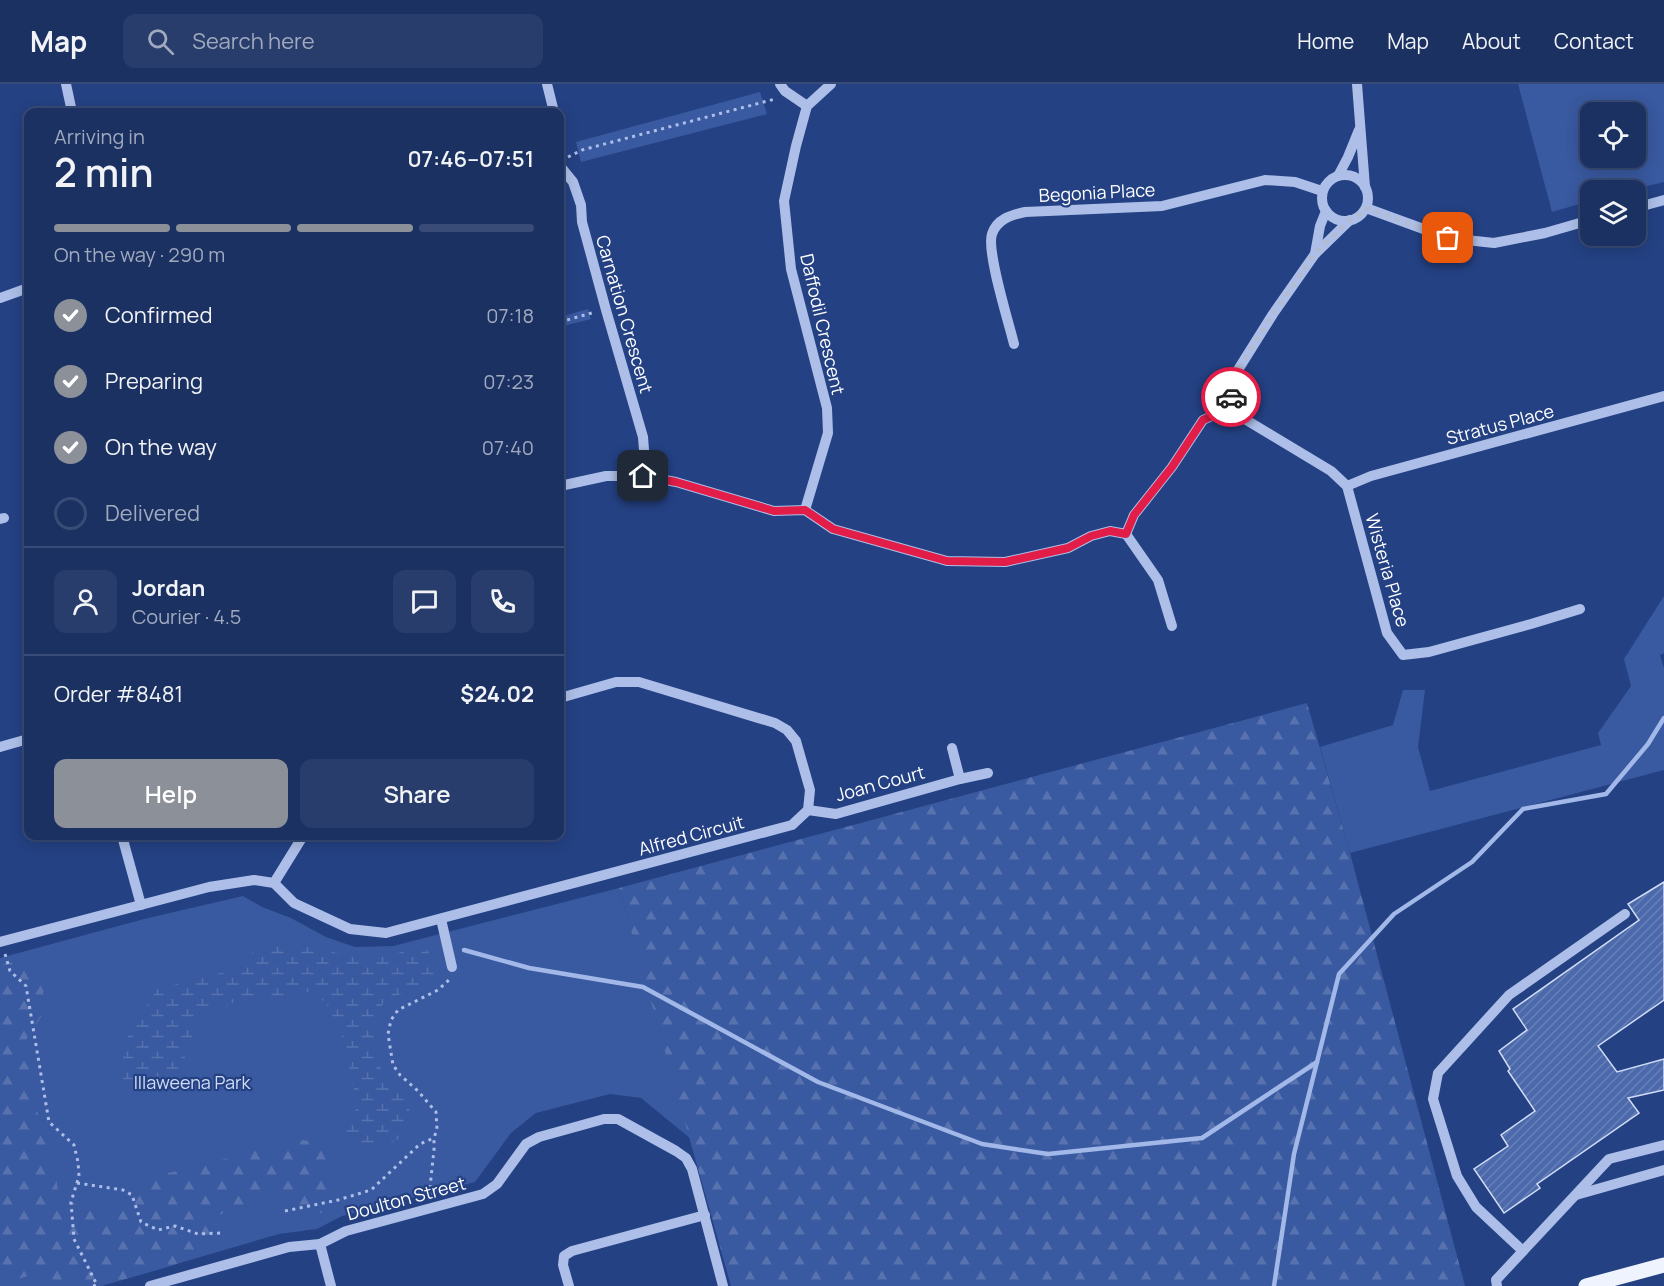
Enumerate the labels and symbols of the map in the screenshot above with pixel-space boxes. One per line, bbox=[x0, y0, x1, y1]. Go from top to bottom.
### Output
street label: Begonia Place bbox=[1038, 177, 1156, 207]
pin bbox=[1422, 212, 1473, 263]
street label: Carnation Crescent bbox=[591, 232, 659, 396]
street label: Daffodil Crescent bbox=[795, 251, 851, 397]
courier bbox=[1201, 367, 1261, 427]
street label: Stratus Place bbox=[1443, 398, 1557, 450]
pin bbox=[617, 450, 668, 501]
street label: Wisteria Place bbox=[1360, 510, 1416, 630]
street label: Joan Court bbox=[833, 760, 927, 806]
street label: Alfred Circuit bbox=[635, 809, 747, 861]
park label: Illaweena Park bbox=[134, 1070, 251, 1094]
street label: Doulton Street bbox=[344, 1171, 468, 1225]

